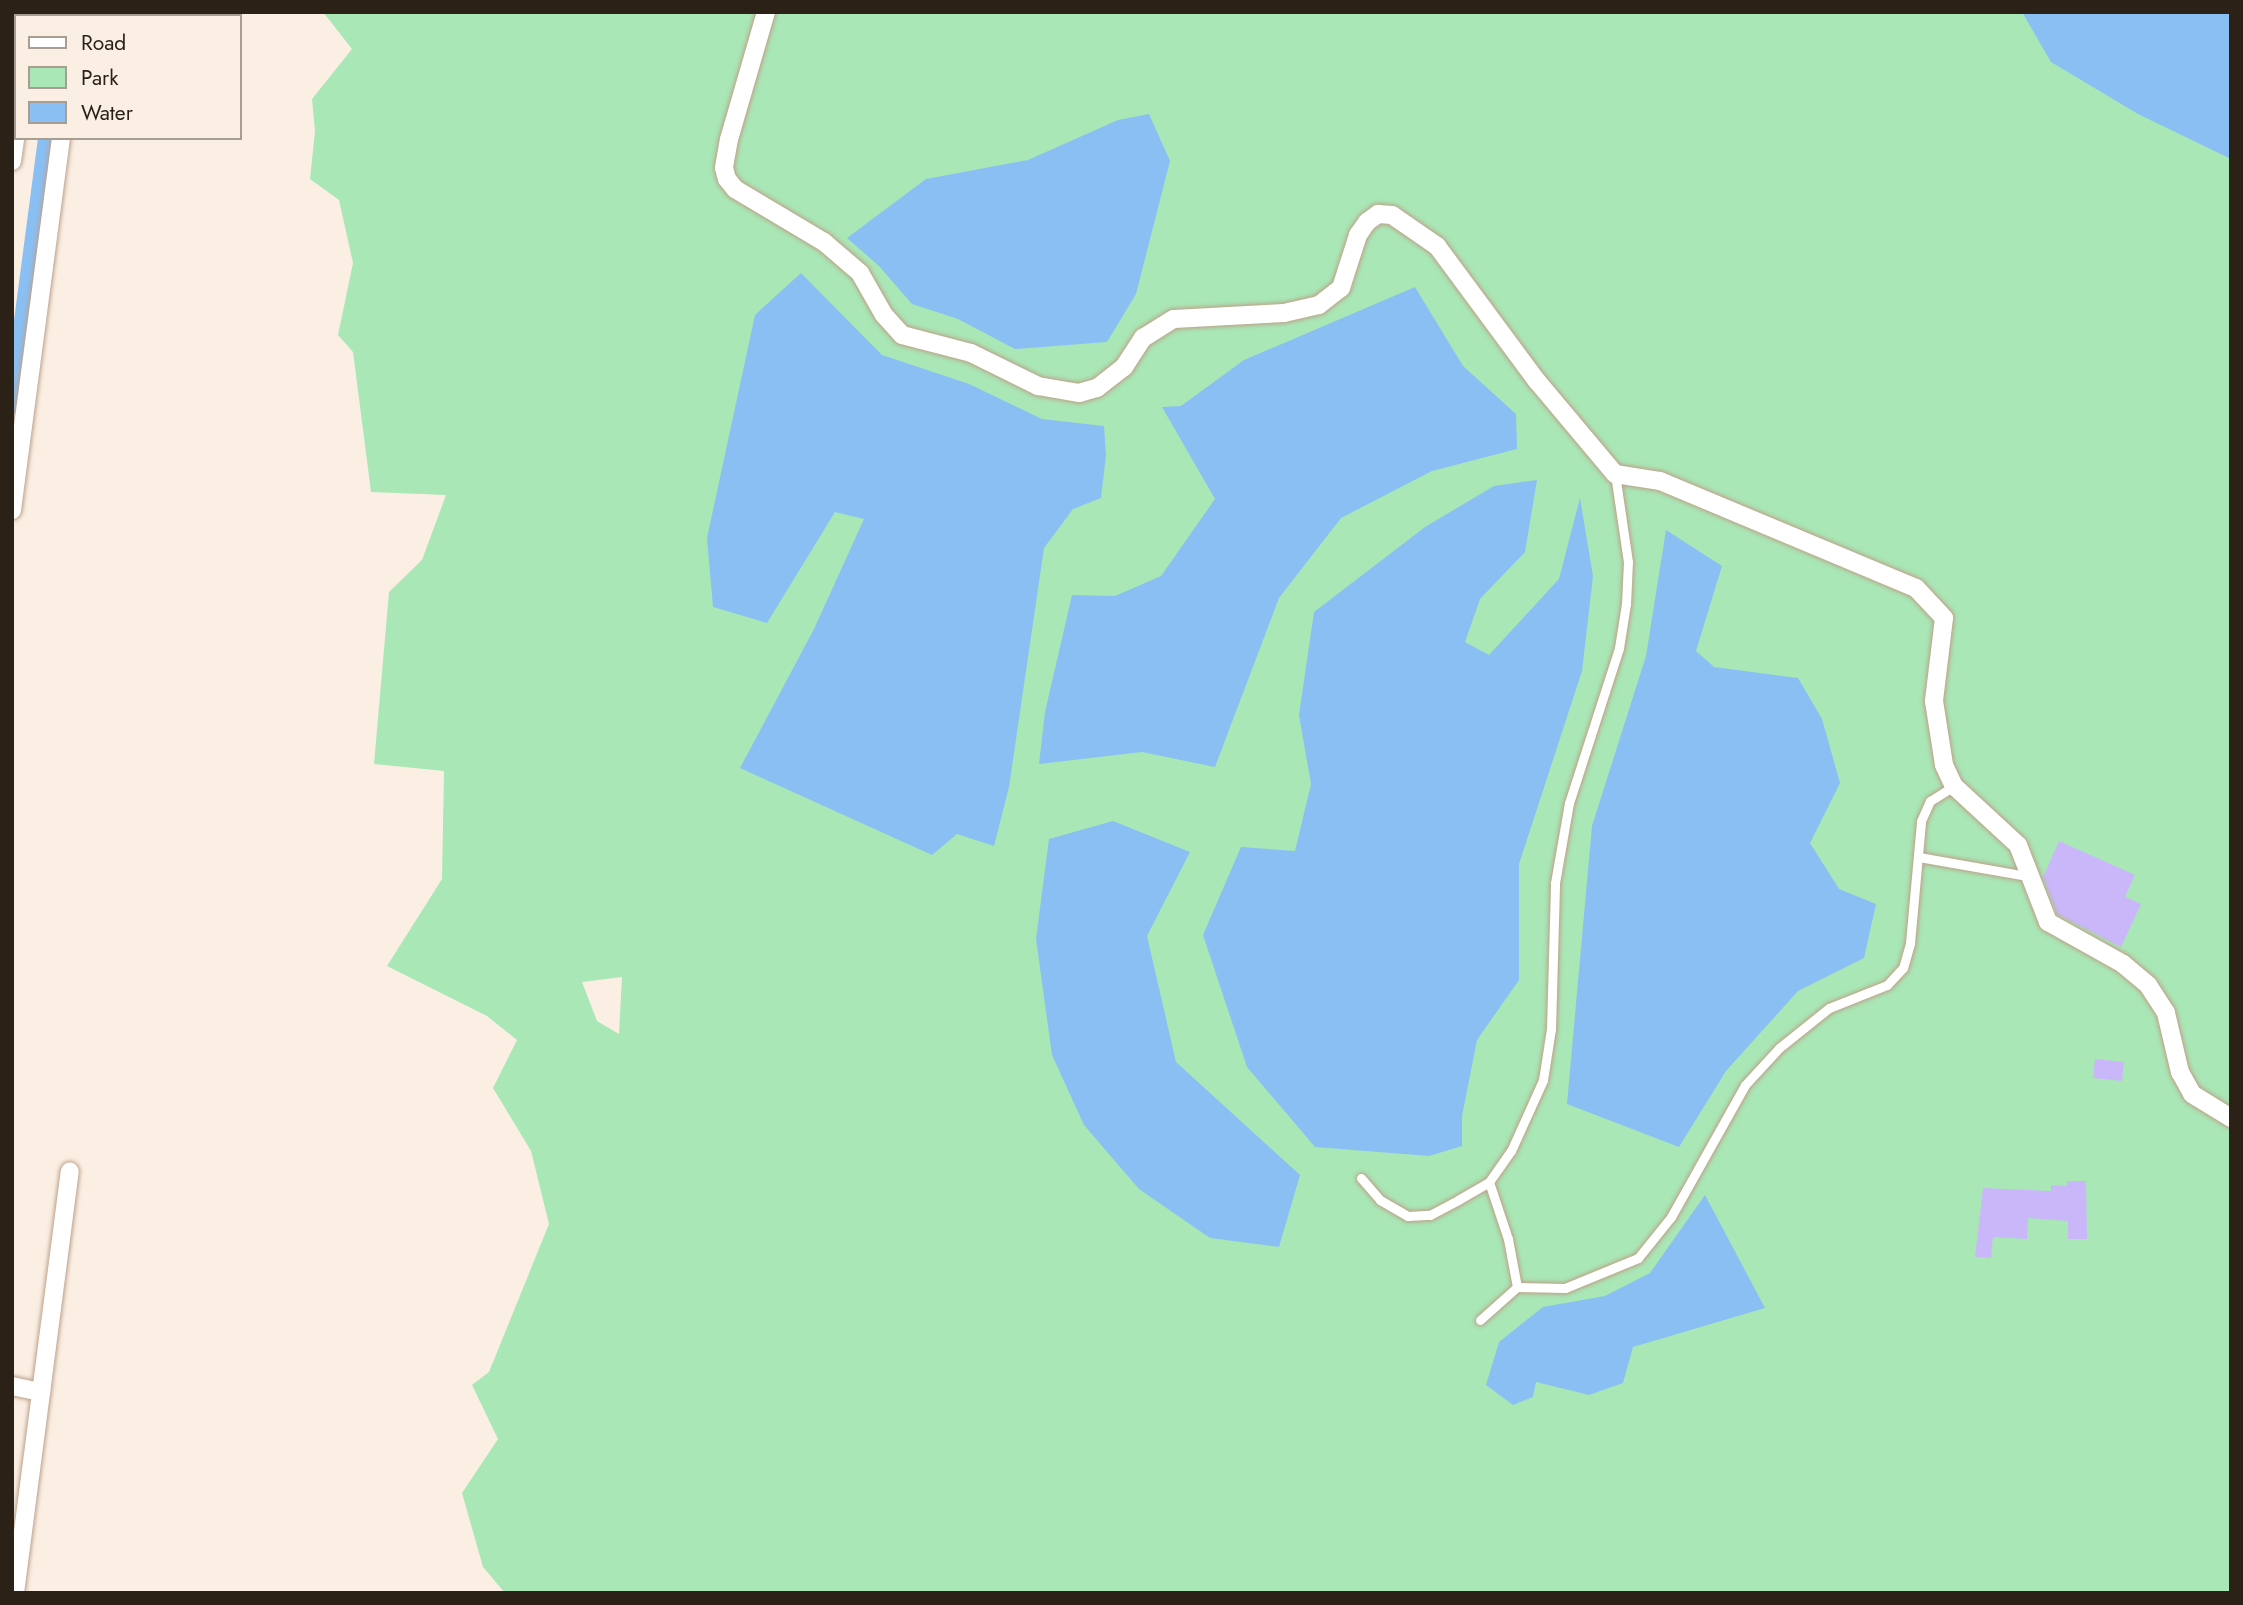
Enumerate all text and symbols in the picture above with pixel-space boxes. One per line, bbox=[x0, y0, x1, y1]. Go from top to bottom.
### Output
legend bbox=[14, 14, 242, 140]
text: Road bbox=[81, 28, 126, 58]
text: Park bbox=[81, 63, 118, 93]
text: Water bbox=[81, 98, 133, 128]

